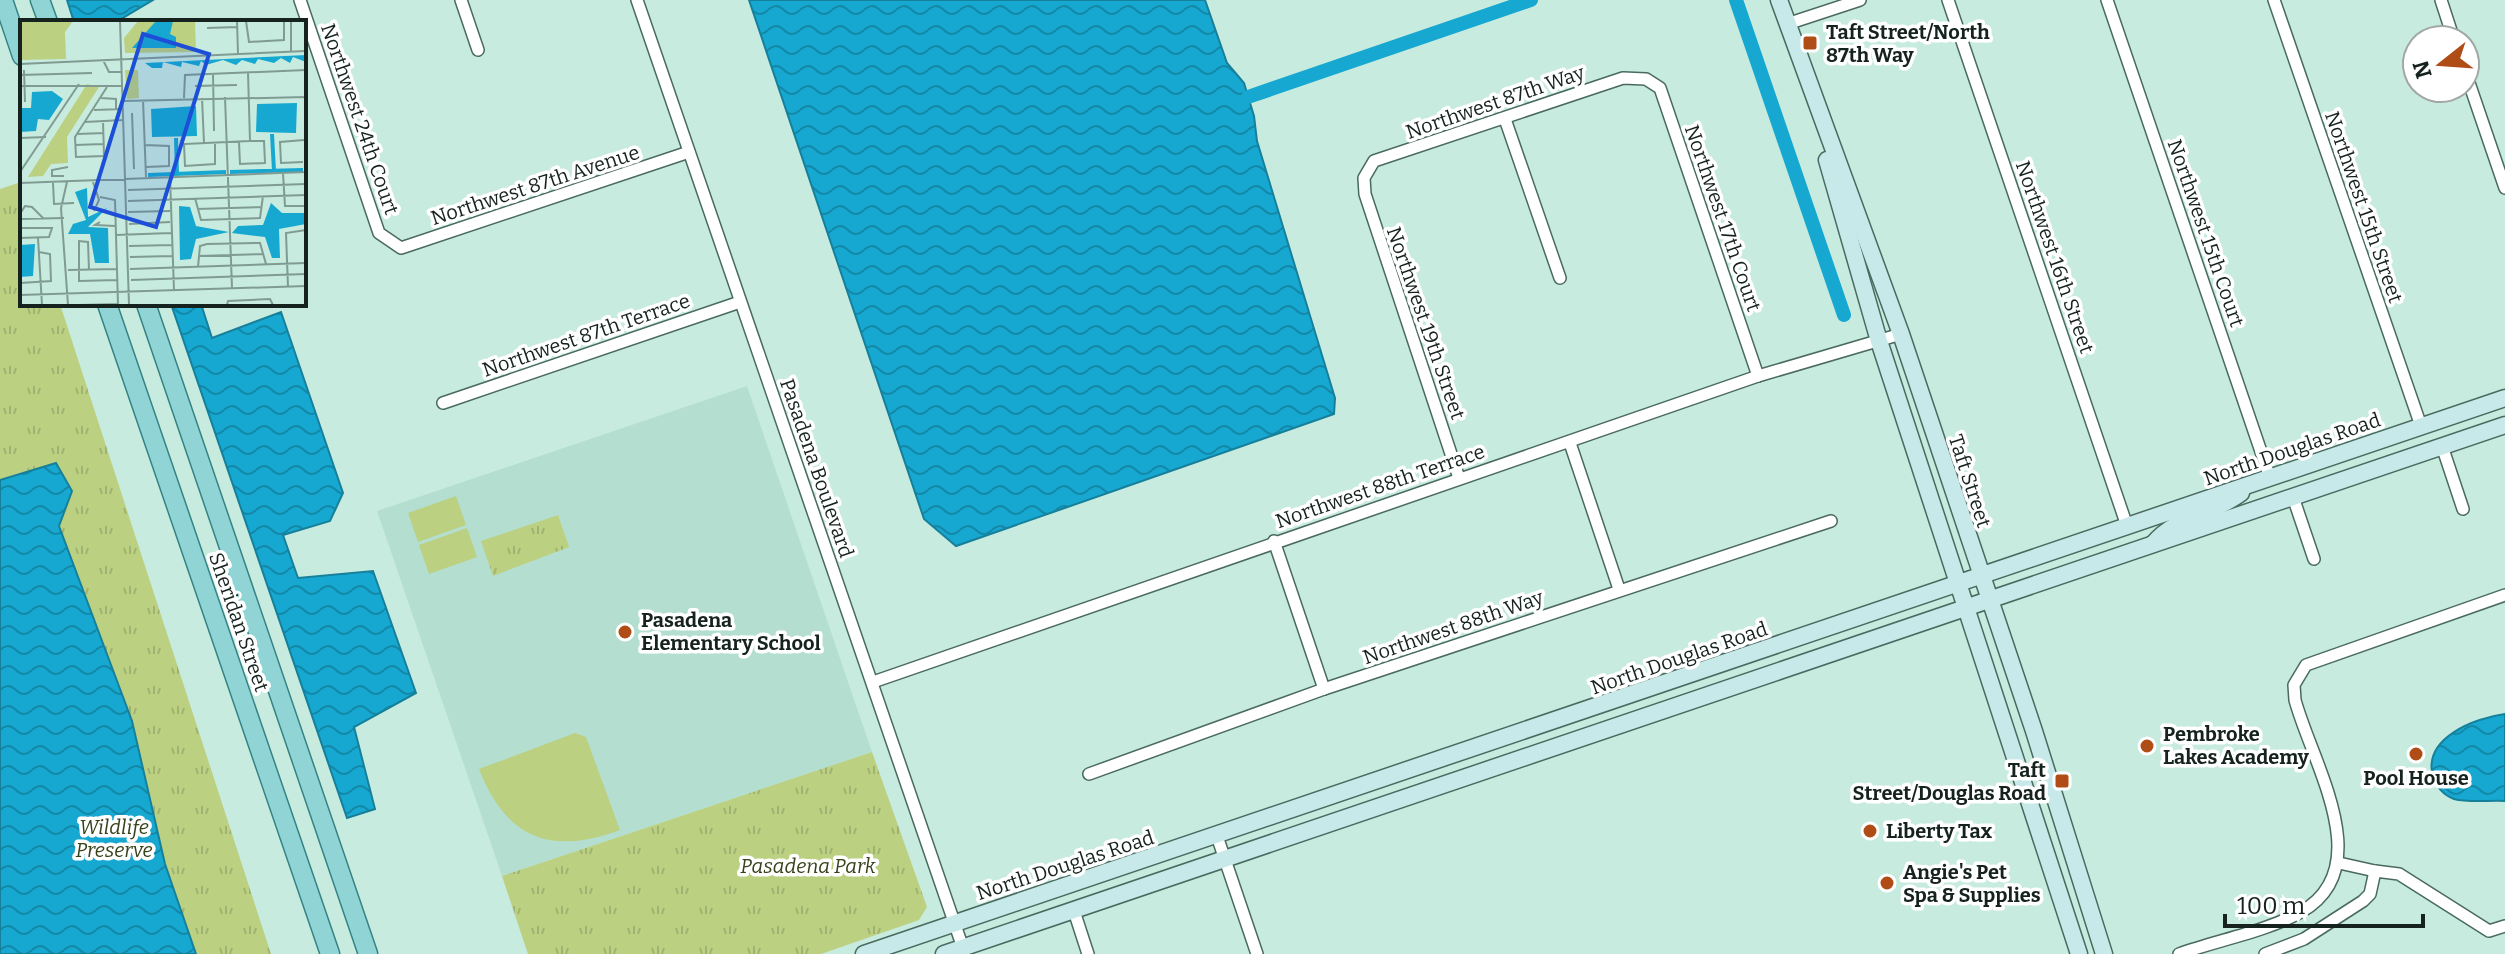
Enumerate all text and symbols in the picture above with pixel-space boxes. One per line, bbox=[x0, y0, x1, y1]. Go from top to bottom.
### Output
inset map bbox=[20, 20, 306, 306]
street label: Northwest 24th Court bbox=[316, 20, 404, 218]
place label: Taft Street/North 87th Way bbox=[1826, 20, 1990, 67]
north arrow bbox=[2401, 24, 2481, 104]
marker: Taft Street/North 87th Way bbox=[1801, 34, 1819, 52]
text: N bbox=[2407, 58, 2438, 82]
street label: Northwest 87th Way bbox=[1402, 60, 1588, 144]
street label: Northwest 15th Street bbox=[2320, 108, 2408, 306]
street label: Northwest 17th Court bbox=[1680, 121, 1766, 315]
street label: Northwest 15th Court bbox=[2163, 136, 2249, 330]
street label: Northwest 87th Avenue bbox=[428, 140, 642, 230]
street label: Northwest 16th Street bbox=[2011, 158, 2099, 356]
street label: Northwest 19th Street bbox=[1382, 224, 1470, 422]
street label: Northwest 87th Terrace bbox=[479, 288, 693, 382]
street label: Pasadena Boulevard bbox=[775, 375, 859, 561]
street label: North Douglas Road bbox=[2200, 407, 2384, 491]
street label: Taft Street bbox=[1944, 431, 1996, 531]
street label: Northwest 88th Terrace bbox=[1272, 439, 1488, 533]
street label: Sheridan Street bbox=[204, 549, 274, 695]
street label: Northwest 88th Way bbox=[1360, 585, 1547, 669]
place label: Pasadena Elementary School bbox=[641, 608, 821, 655]
street label: North Douglas Road bbox=[1587, 616, 1771, 700]
marker: Pasadena Elementary School bbox=[616, 623, 634, 641]
place label: Pembroke Lakes Academy bbox=[2163, 722, 2310, 769]
marker: Pembroke Lakes Academy bbox=[2138, 737, 2156, 755]
marker: Pool House bbox=[2407, 745, 2425, 763]
place label: Taft Street/Douglas Road bbox=[1853, 758, 2046, 805]
place label: Pool House bbox=[2363, 766, 2469, 790]
marker: Taft Street/Douglas Road bbox=[2053, 772, 2071, 790]
park label: Wildlife Preserve bbox=[75, 815, 153, 862]
place label: Liberty Tax bbox=[1886, 819, 1993, 843]
marker: Liberty Tax bbox=[1861, 822, 1879, 840]
street label: North Douglas Road bbox=[973, 825, 1157, 905]
park label: Pasadena Park bbox=[740, 854, 876, 878]
place label: Angie's Pet Spa & Supplies bbox=[1903, 860, 2041, 907]
marker: Angie's Pet Spa & Supplies bbox=[1878, 874, 1896, 892]
scale bar bbox=[2225, 878, 2423, 928]
text: 100 m bbox=[2237, 892, 2305, 920]

